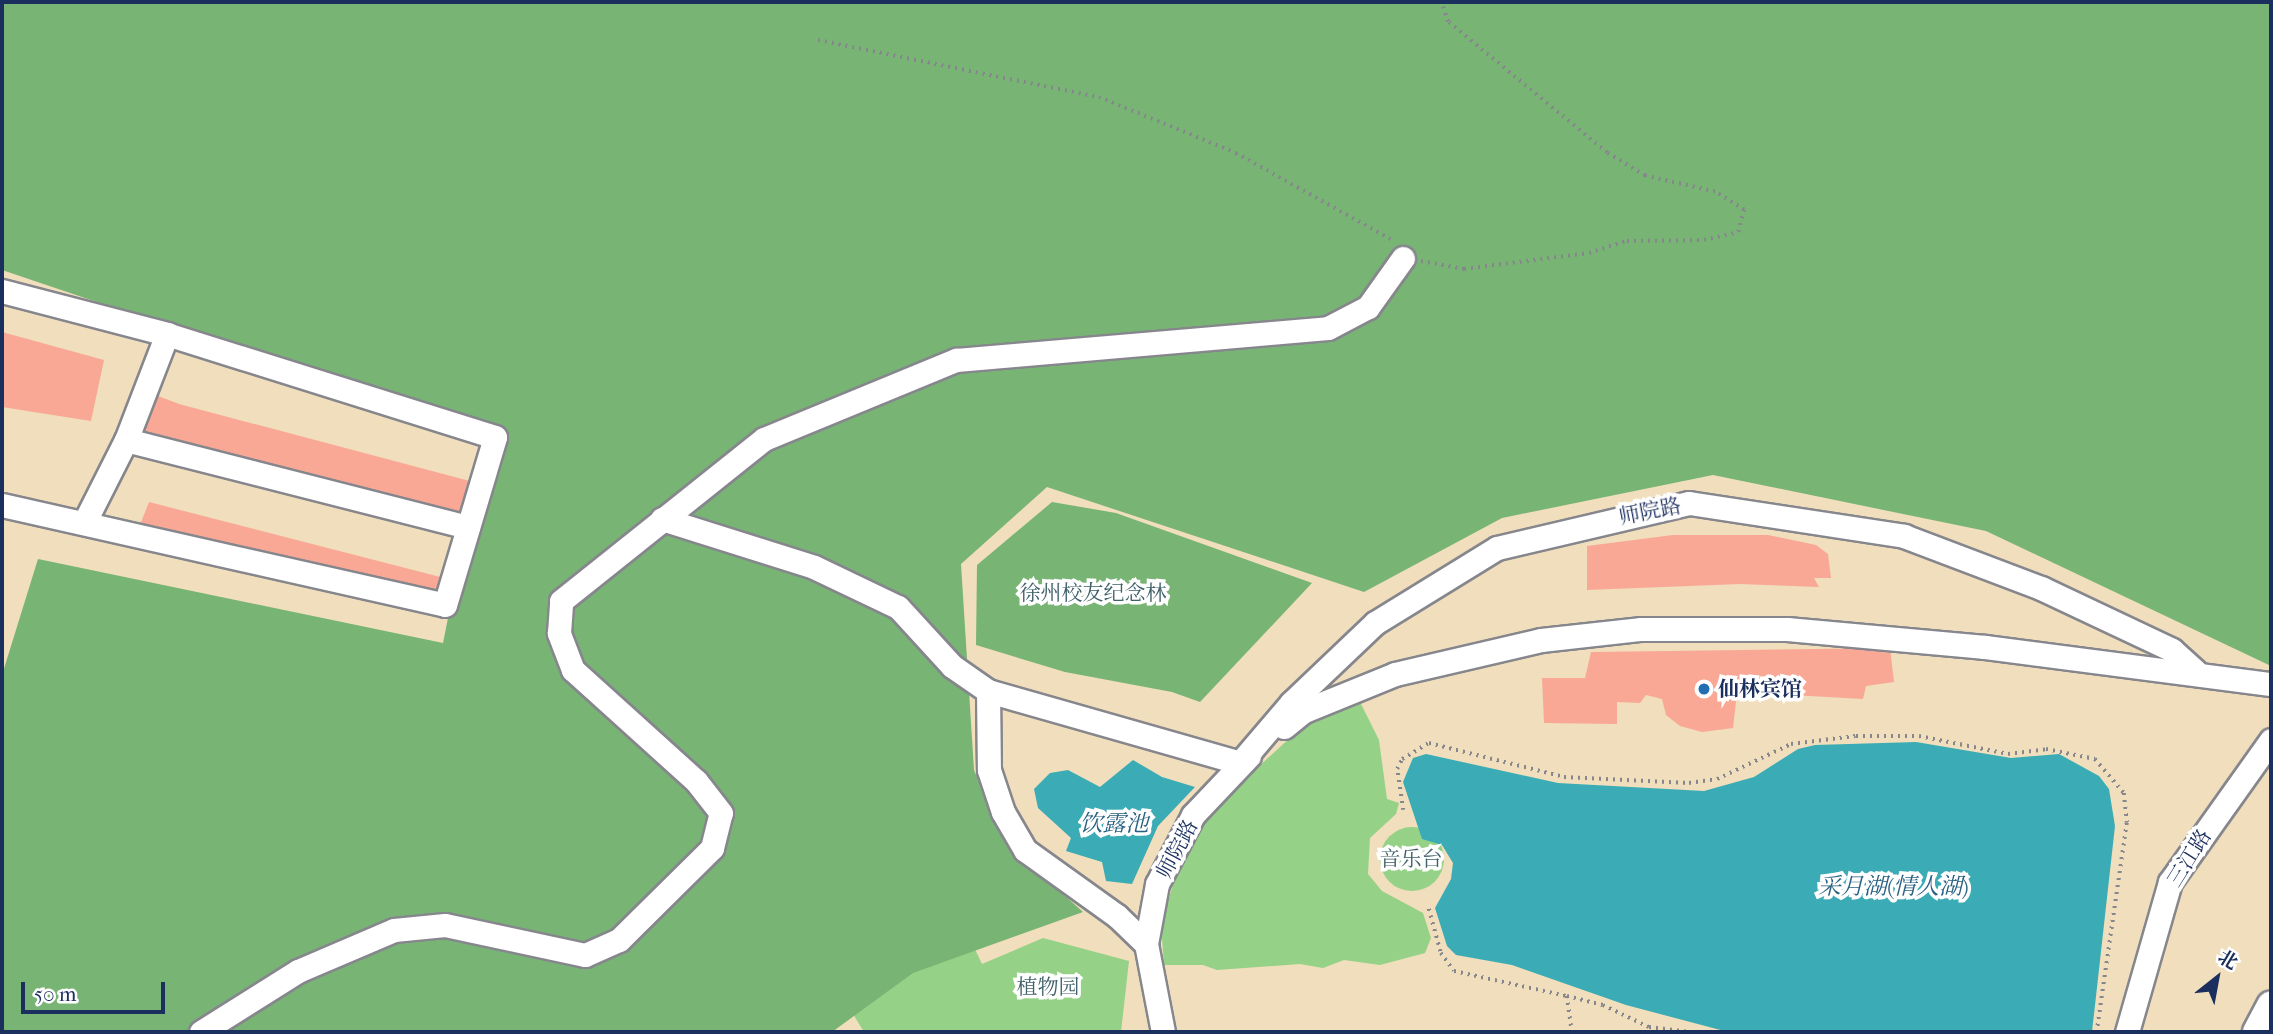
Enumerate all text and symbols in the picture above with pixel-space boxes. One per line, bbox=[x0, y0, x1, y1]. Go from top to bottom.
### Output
street label: 师院路 bbox=[1617, 493, 1683, 529]
park label: 徐州校友纪念林 bbox=[1020, 580, 1166, 606]
place label: 仙林宾馆 bbox=[1718, 676, 1802, 702]
marker: 仙林宾馆 bbox=[1696, 681, 1712, 697]
water label: 饮露池 bbox=[1080, 810, 1148, 838]
street label: 师院路 bbox=[1151, 815, 1203, 883]
street label: 三江路 bbox=[2162, 825, 2216, 891]
park label: 音乐台 bbox=[1380, 846, 1442, 872]
water label: 采月湖(情人湖) bbox=[1818, 873, 1968, 901]
north arrow bbox=[2182, 943, 2252, 1013]
text: 北 bbox=[2214, 946, 2242, 974]
scale bar bbox=[24, 968, 168, 1012]
park label: 植物园 bbox=[1017, 974, 1079, 1000]
text: 50 m bbox=[34, 982, 77, 1006]

